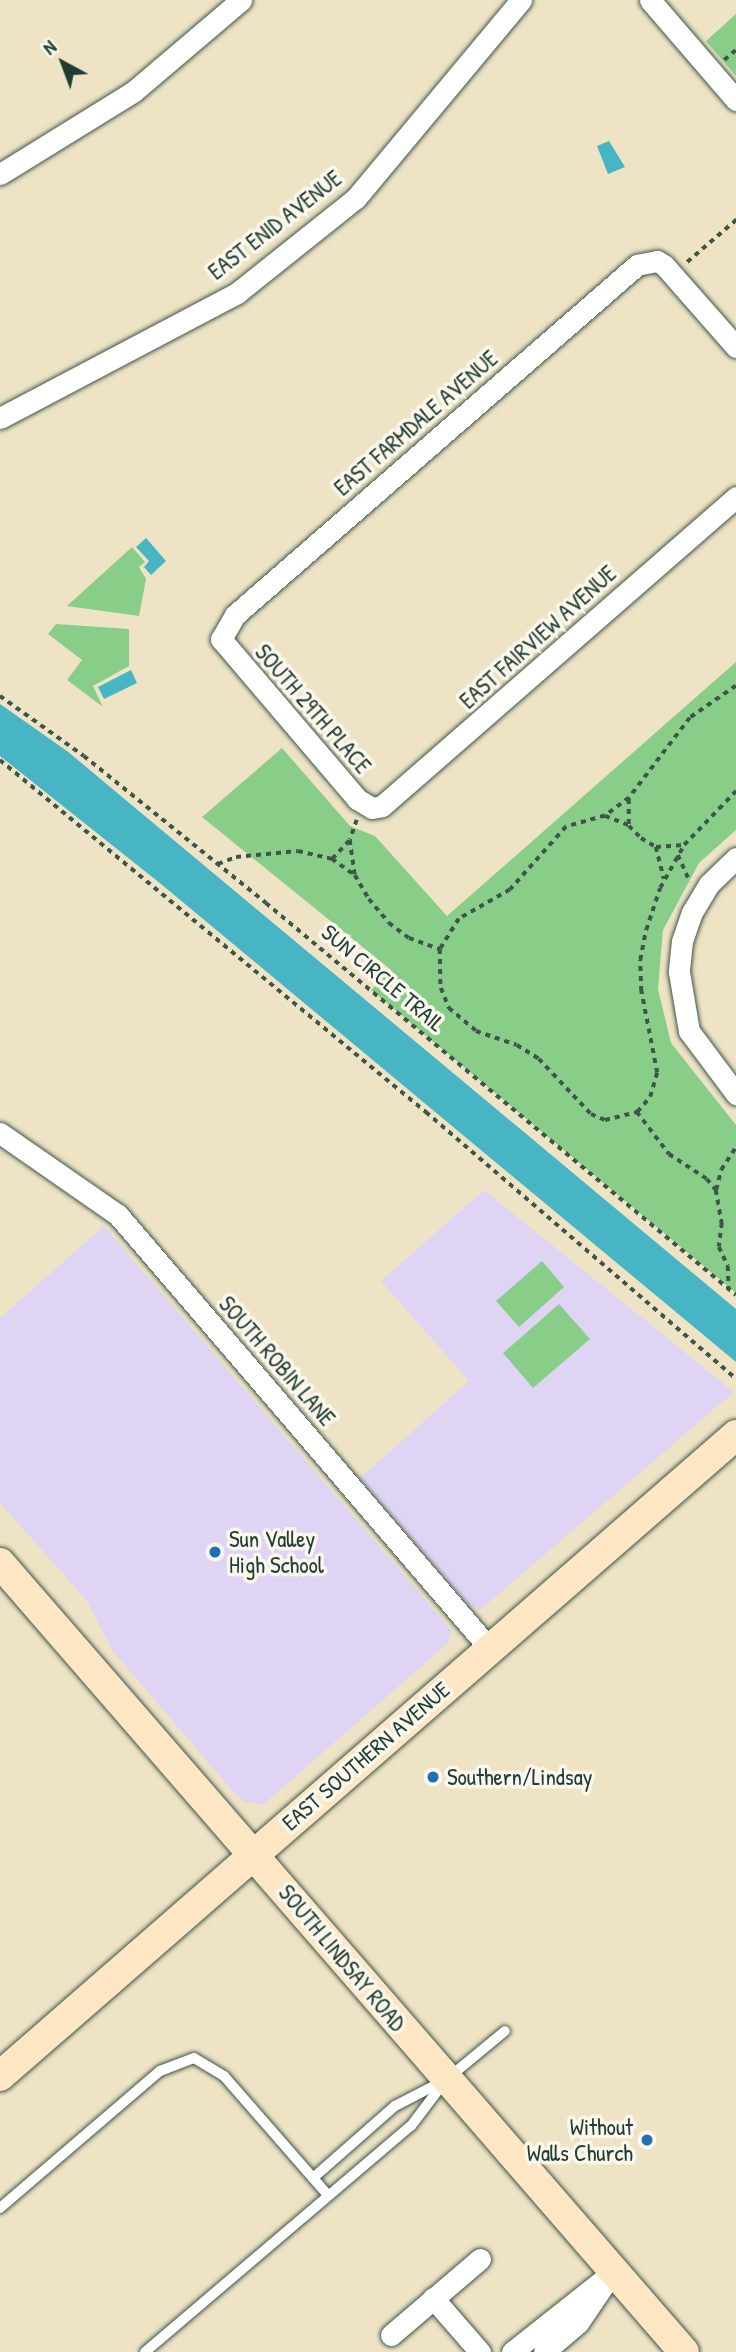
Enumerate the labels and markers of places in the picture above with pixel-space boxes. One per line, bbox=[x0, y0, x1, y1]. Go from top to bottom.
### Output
place label: Sun Valley High School bbox=[229, 1525, 324, 1579]
marker: Sun Valley High School bbox=[207, 1544, 223, 1560]
place label: Southern/Lindsay bbox=[447, 1763, 592, 1791]
marker: Southern/Lindsay bbox=[425, 1769, 441, 1785]
place label: Without Walls Church bbox=[527, 2113, 633, 2167]
marker: Without Walls Church bbox=[639, 2132, 655, 2148]

